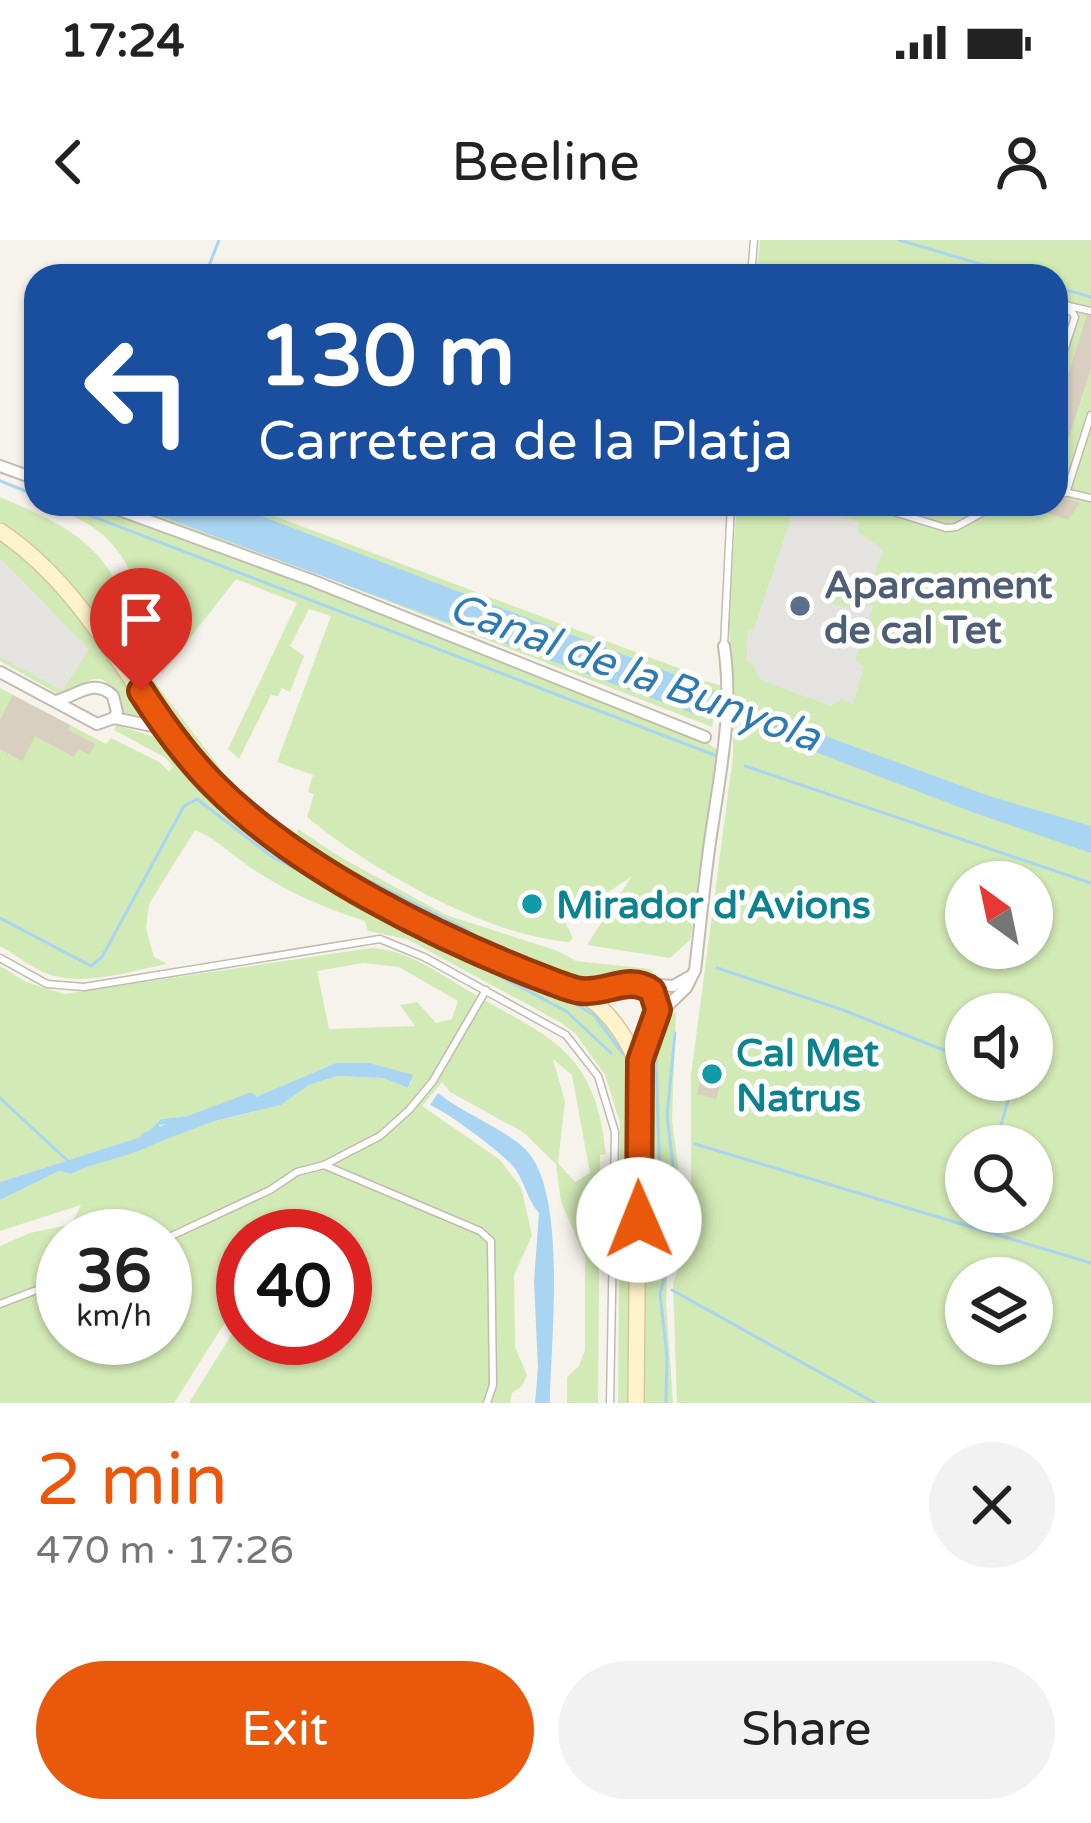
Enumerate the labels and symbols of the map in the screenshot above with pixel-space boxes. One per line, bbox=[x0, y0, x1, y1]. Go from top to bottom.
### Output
place label: Aparcament de cal Tet bbox=[824, 562, 1053, 654]
pin bbox=[90, 568, 192, 691]
water label: Canal de la Bunyola bbox=[442, 582, 828, 764]
marker: Aparcament de cal Tet bbox=[787, 593, 813, 619]
north arrow bbox=[945, 861, 1053, 969]
place label: Mirador d'Avions bbox=[556, 882, 871, 929]
marker: Mirador d'Avions bbox=[519, 891, 545, 917]
place label: Cal Met Natrus bbox=[736, 1030, 879, 1122]
marker: Cal Met Natrus bbox=[699, 1061, 725, 1087]
position arrow bbox=[576, 1157, 702, 1283]
speed limit sign: 40 bbox=[216, 1209, 372, 1365]

